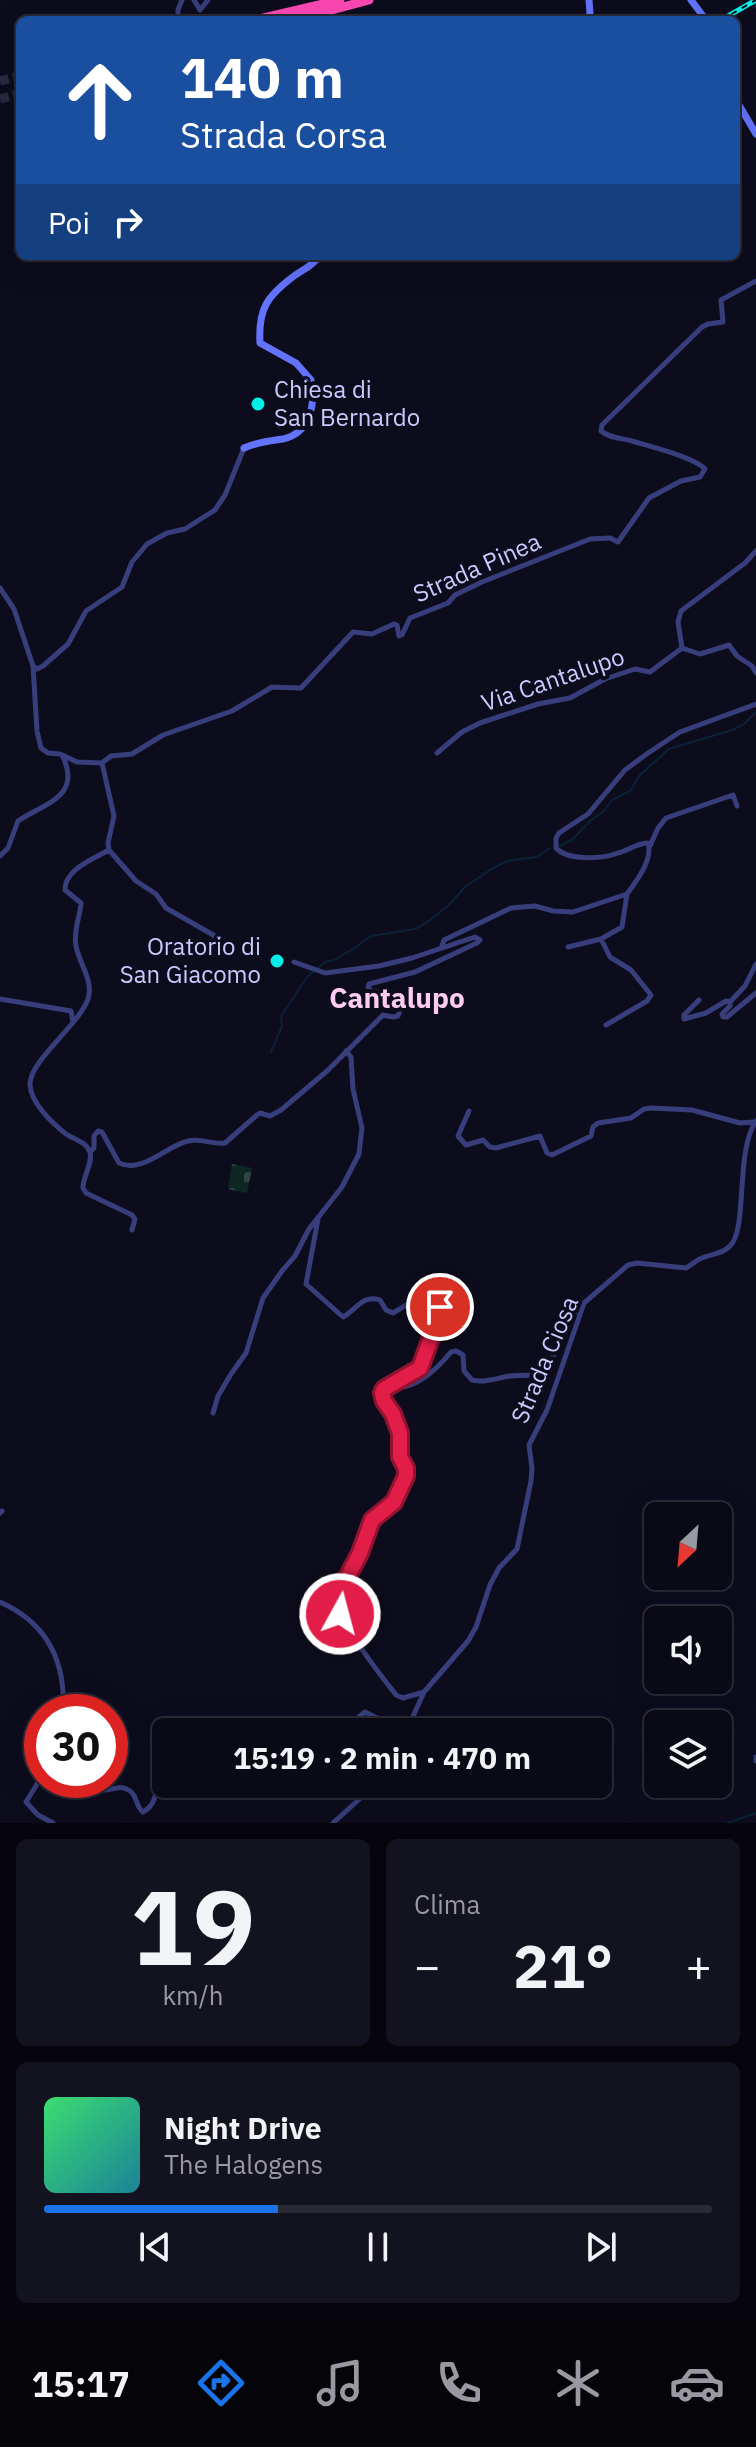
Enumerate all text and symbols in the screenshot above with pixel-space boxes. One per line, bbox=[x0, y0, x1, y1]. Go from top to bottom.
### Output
text: 140 m bbox=[180, 41, 344, 113]
icon: ahead bbox=[48, 48, 152, 152]
text: Strada Corsa bbox=[180, 111, 387, 158]
icon: right bbox=[106, 200, 150, 244]
text: Poi bbox=[48, 203, 90, 242]
place label: Chiesa di San Bernardo bbox=[274, 373, 420, 433]
marker: Chiesa di San Bernardo bbox=[249, 395, 267, 413]
street label: Strada Pinea bbox=[408, 525, 546, 609]
street label: Via Cantalupo bbox=[477, 640, 628, 718]
place label: Oratorio di San Giacomo bbox=[120, 930, 261, 990]
marker: Oratorio di San Giacomo bbox=[268, 952, 286, 970]
district label: Cantalupo bbox=[329, 979, 465, 1016]
pin bbox=[406, 1273, 474, 1341]
icon: arrive bbox=[418, 1285, 462, 1329]
street label: Strada Ciosa bbox=[503, 1291, 585, 1428]
north arrow bbox=[644, 1502, 732, 1590]
map controls bbox=[644, 1502, 732, 1798]
position arrow bbox=[298, 1572, 382, 1656]
button: sound bbox=[644, 1606, 732, 1694]
speed limit sign: 30 bbox=[24, 1694, 128, 1798]
button: layers bbox=[644, 1710, 732, 1798]
text: 15:19 · 2 min · 470 m bbox=[233, 1738, 531, 1777]
text: 19 bbox=[131, 1858, 255, 1994]
text: Clima bbox=[414, 1887, 480, 1921]
text: 21° bbox=[513, 1926, 613, 2005]
text: − bbox=[414, 1937, 440, 1994]
text: + bbox=[686, 1937, 712, 1994]
text: km/h bbox=[162, 1978, 224, 2012]
text: Night Drive bbox=[164, 2108, 322, 2147]
text: The Halogens bbox=[164, 2147, 323, 2181]
icon: previous bbox=[133, 2225, 177, 2269]
icon: pause bbox=[356, 2225, 400, 2269]
icon: next bbox=[579, 2225, 623, 2269]
icon: directions bbox=[193, 2355, 249, 2411]
icon: music bbox=[312, 2355, 368, 2411]
icon: phone bbox=[431, 2355, 487, 2411]
icon: climate bbox=[550, 2355, 606, 2411]
icon: car bbox=[669, 2355, 725, 2411]
text: 15:17 bbox=[31, 2360, 130, 2407]

